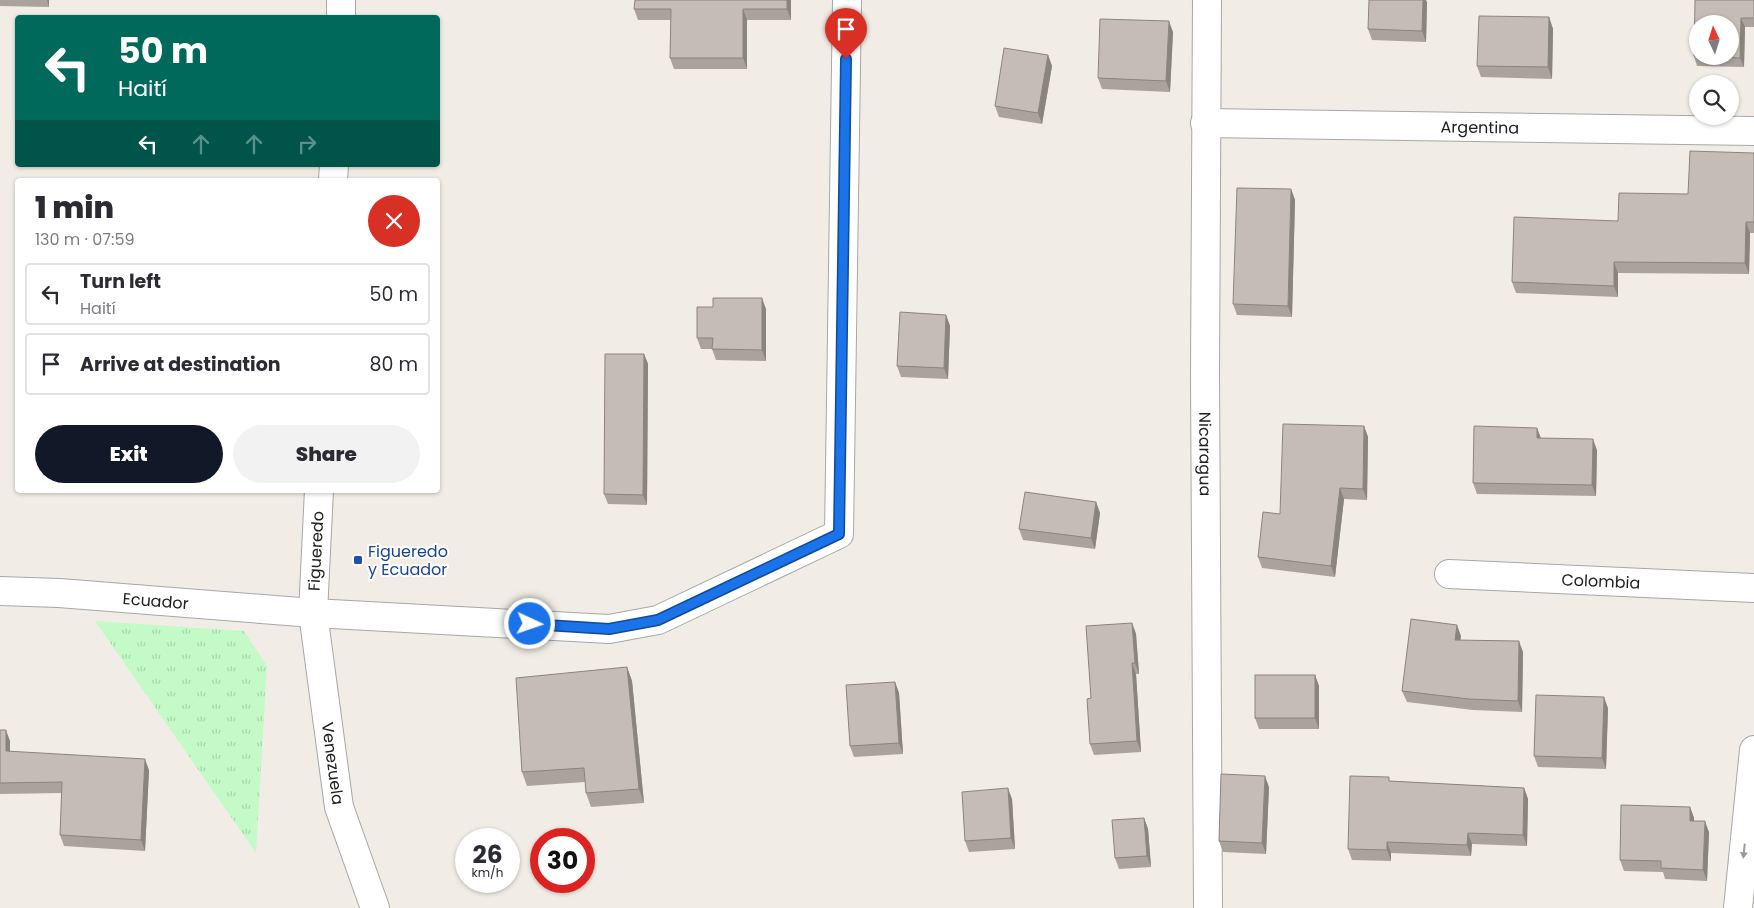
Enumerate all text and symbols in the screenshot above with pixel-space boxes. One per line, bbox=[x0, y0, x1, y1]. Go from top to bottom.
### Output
pin bbox=[825, 8, 867, 59]
icon: arrive bbox=[832, 15, 860, 43]
north arrow bbox=[1689, 15, 1739, 65]
map controls bbox=[1689, 15, 1739, 125]
text: 50 m bbox=[118, 26, 208, 75]
icon: left bbox=[35, 35, 100, 100]
text: Haití bbox=[118, 73, 167, 104]
button: search bbox=[1689, 75, 1739, 125]
street label: Argentina bbox=[1441, 115, 1519, 139]
icon: left bbox=[134, 130, 162, 158]
icon: ahead bbox=[187, 130, 215, 158]
icon: ahead bbox=[240, 130, 268, 158]
icon: right bbox=[293, 130, 321, 158]
text: 1 min bbox=[35, 186, 114, 229]
button: close bbox=[368, 195, 420, 247]
text: 130 m · 07:59 bbox=[35, 228, 135, 251]
text: Turn left bbox=[80, 268, 161, 295]
icon: left bbox=[37, 280, 65, 308]
text: 50 m bbox=[369, 281, 418, 308]
text: Haití bbox=[80, 297, 116, 320]
icon: arrive bbox=[37, 350, 65, 378]
text: Arrive at destination bbox=[80, 351, 281, 378]
text: 80 m bbox=[369, 351, 418, 378]
street label: Nicaragua bbox=[1194, 412, 1217, 496]
button: Exit bbox=[35, 425, 223, 483]
button: Share bbox=[233, 425, 420, 483]
street label: Figueredo bbox=[302, 510, 330, 592]
place label: Figueredo y Ecuador bbox=[368, 540, 448, 581]
marker: Figueredo y Ecuador bbox=[352, 554, 364, 566]
street label: Colombia bbox=[1561, 568, 1641, 594]
street label: Ecuador bbox=[122, 587, 190, 615]
position arrow bbox=[503, 597, 555, 649]
street label: Venezuela bbox=[316, 721, 350, 806]
speed limit sign: 30 bbox=[530, 828, 595, 893]
text: 26 bbox=[472, 837, 503, 872]
one-way arrow bbox=[1740, 843, 1748, 859]
text: km/h bbox=[472, 864, 503, 881]

